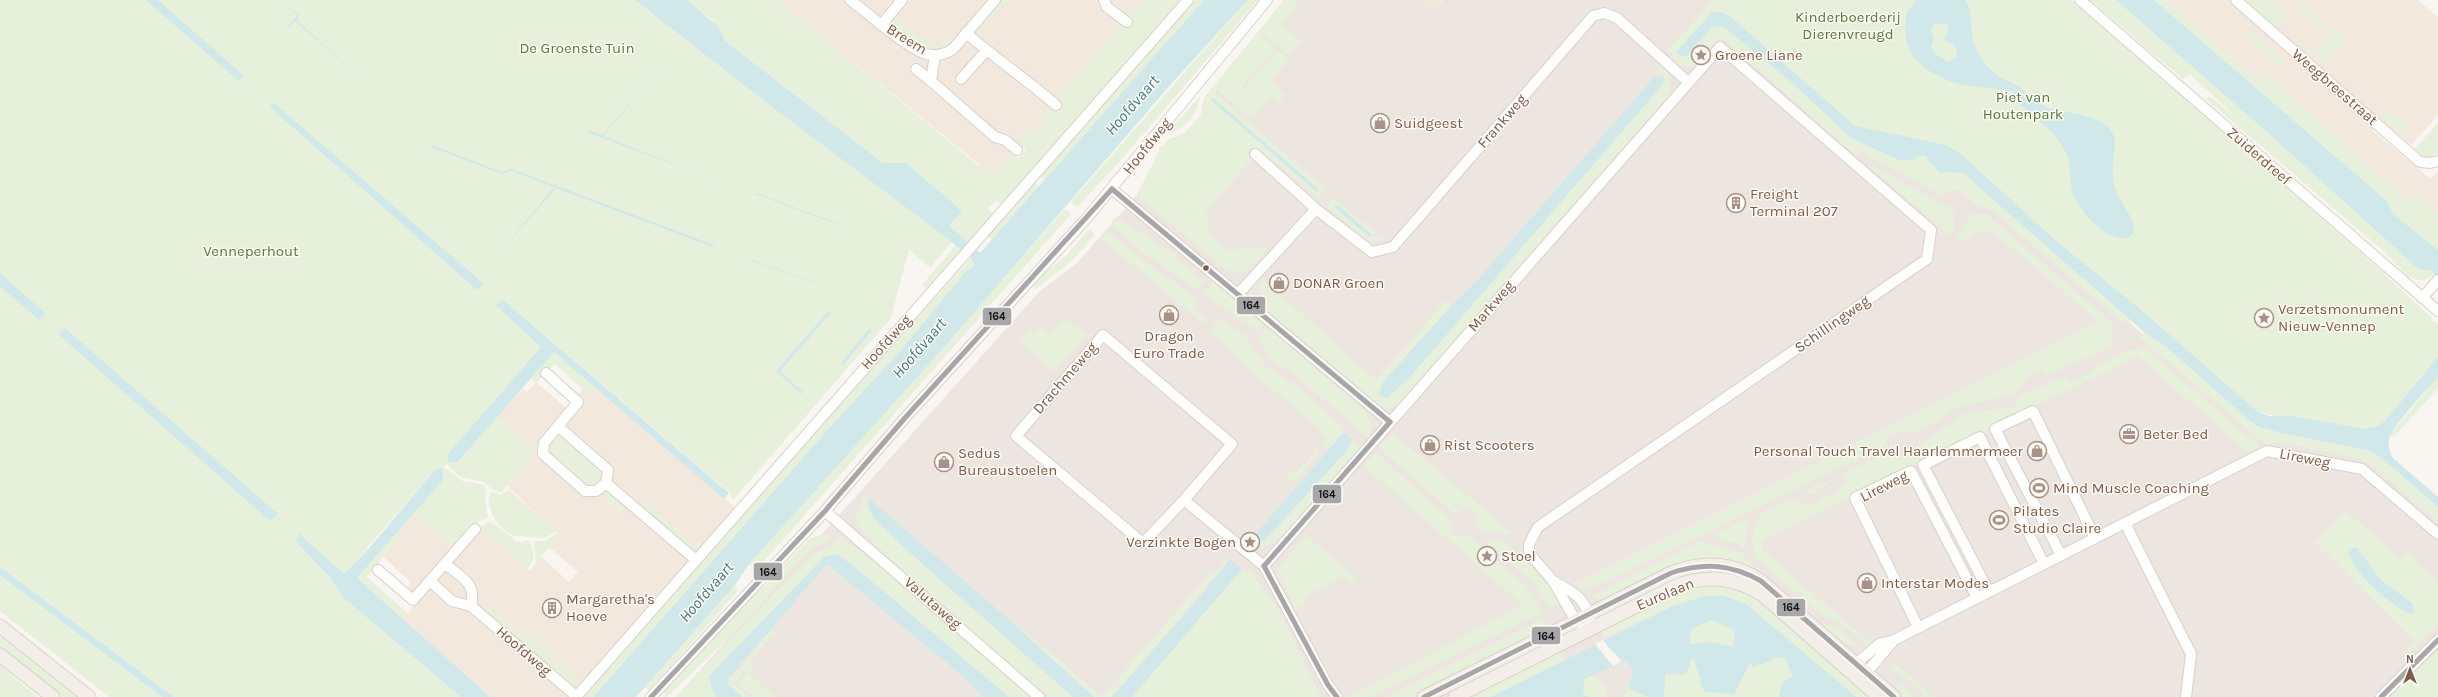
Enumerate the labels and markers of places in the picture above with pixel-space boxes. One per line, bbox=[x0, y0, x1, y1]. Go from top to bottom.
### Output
place icon: Groene Liane bbox=[1690, 44, 1712, 66]
place label: Groene Liane bbox=[1715, 46, 1803, 64]
shop icon: Suidgeest bbox=[1369, 112, 1391, 134]
place label: Suidgeest bbox=[1394, 114, 1463, 132]
place label: Freight Terminal 207 bbox=[1750, 185, 1838, 220]
building icon: Freight Terminal 207 bbox=[1725, 192, 1747, 214]
unlabelled marker bbox=[1201, 263, 1211, 273]
shop icon: DONAR Groen bbox=[1268, 272, 1290, 294]
place label: DONAR Groen bbox=[1293, 274, 1384, 292]
place label: Verzetsmonument Nieuw-Vennep bbox=[2278, 300, 2405, 335]
shop icon: Dragon Euro Trade bbox=[1158, 304, 1180, 326]
place icon: Verzetsmonument Nieuw-Vennep bbox=[2253, 307, 2275, 329]
place label: Dragon Euro Trade bbox=[1133, 327, 1205, 362]
office icon: Beter Bed bbox=[2118, 423, 2140, 445]
place label: Beter Bed bbox=[2143, 425, 2208, 443]
shop icon: Rist Scooters bbox=[1419, 434, 1441, 456]
place label: Rist Scooters bbox=[1444, 436, 1535, 454]
shop icon: Personal Touch Travel Haarlemmermeer bbox=[2026, 440, 2048, 462]
place label: Personal Touch Travel Haarlemmermeer bbox=[1753, 442, 2024, 460]
place label: Sedus Bureaustoelen bbox=[958, 444, 1057, 479]
shop icon: Sedus Bureaustoelen bbox=[933, 451, 955, 473]
sports icon: Mind Muscle Coaching bbox=[2028, 477, 2050, 499]
place label: Mind Muscle Coaching bbox=[2053, 479, 2210, 497]
place label: Pilates Studio Claire bbox=[2013, 502, 2101, 537]
sports icon: Pilates Studio Claire bbox=[1988, 509, 2010, 531]
place icon: Verzinkte Bogen bbox=[1239, 531, 1261, 553]
place label: Verzinkte Bogen bbox=[1126, 533, 1236, 551]
place icon: Stoel bbox=[1476, 545, 1498, 567]
place label: Stoel bbox=[1501, 547, 1536, 565]
shop icon: Interstar Modes bbox=[1856, 572, 1878, 594]
place label: Interstar Modes bbox=[1881, 574, 1989, 592]
place label: Margaretha's Hoeve bbox=[566, 590, 655, 625]
building icon: Margaretha's Hoeve bbox=[541, 597, 563, 619]

